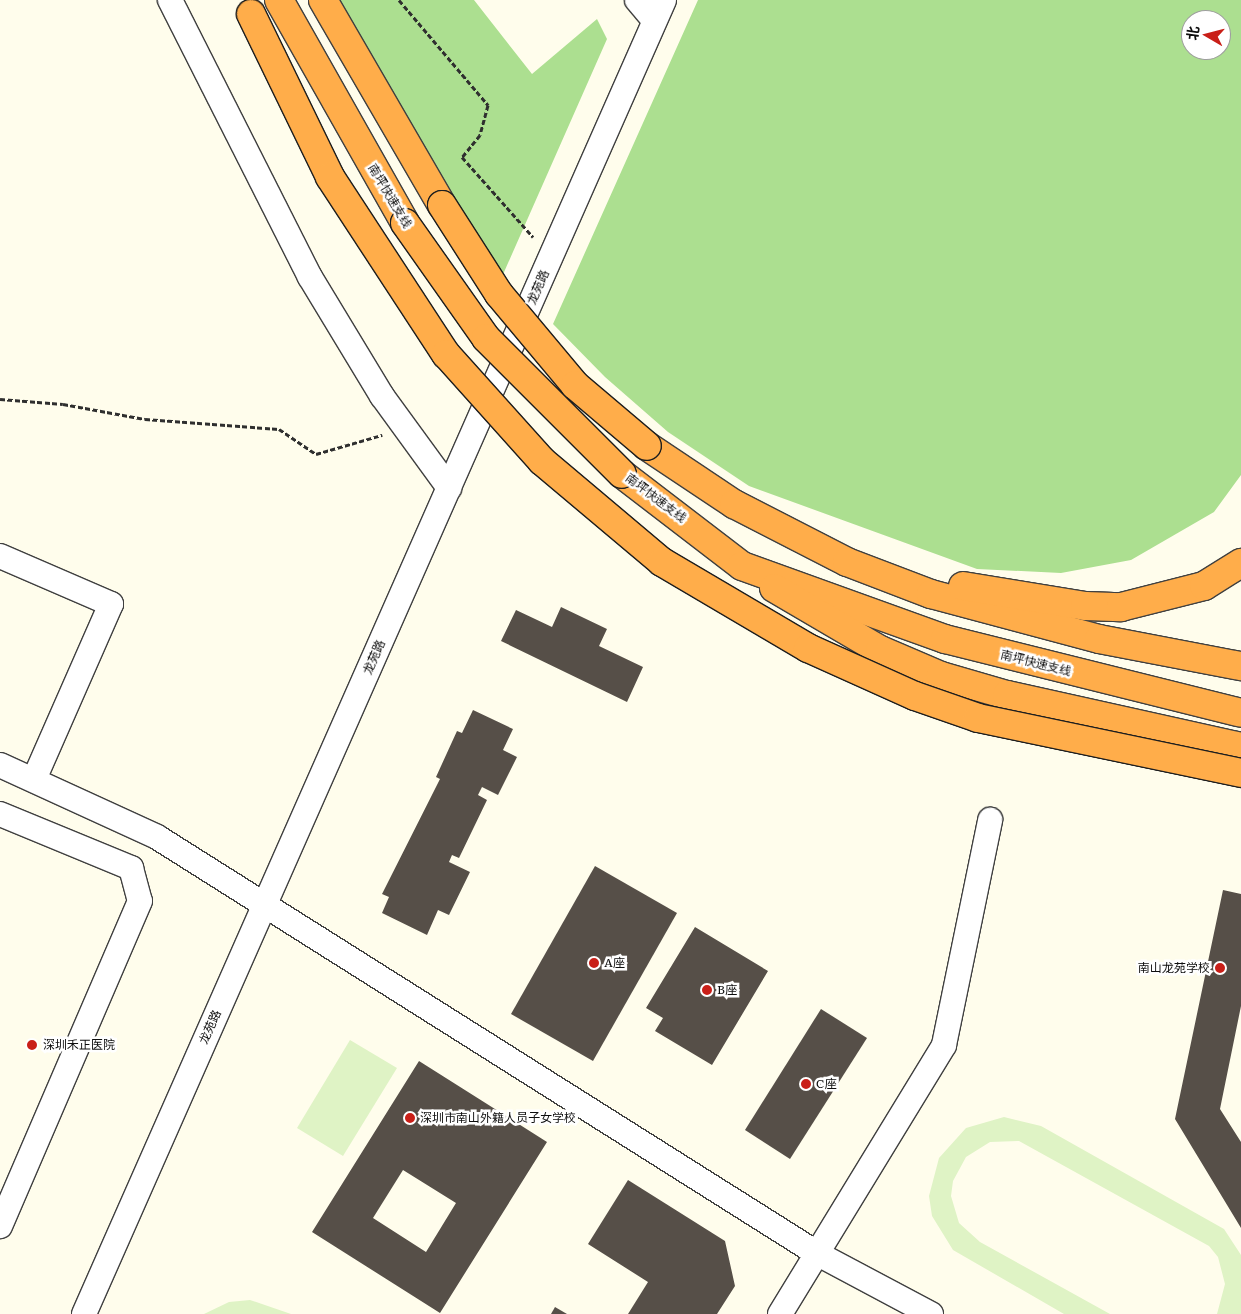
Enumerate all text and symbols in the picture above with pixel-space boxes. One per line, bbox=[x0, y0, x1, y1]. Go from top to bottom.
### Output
north arrow bbox=[1181, 10, 1231, 60]
text: 北 bbox=[1181, 25, 1203, 41]
street label: 南坪快速支线 bbox=[365, 161, 415, 231]
street label: 龙苑路 bbox=[524, 268, 552, 306]
street label: 南坪快速支线 bbox=[623, 471, 689, 525]
street label: 龙苑路 bbox=[360, 638, 388, 676]
street label: 南坪快速支线 bbox=[999, 647, 1073, 679]
place label: A座 bbox=[604, 956, 625, 970]
marker: A座 bbox=[588, 957, 600, 969]
place label: 南山龙苑学校 bbox=[1138, 961, 1210, 975]
marker: 南山龙苑学校 bbox=[1214, 962, 1226, 974]
place label: B座 bbox=[717, 983, 737, 997]
marker: B座 bbox=[701, 984, 713, 996]
street label: 龙苑路 bbox=[196, 1008, 224, 1046]
marker: 深圳禾正医院 bbox=[25, 1038, 39, 1052]
place label: 深圳禾正医院 bbox=[43, 1038, 115, 1052]
place label: C座 bbox=[816, 1077, 836, 1091]
marker: C座 bbox=[800, 1078, 812, 1090]
place label: 深圳市南山外籍人员子女学校 bbox=[420, 1111, 576, 1125]
marker: 深圳市南山外籍人员子女学校 bbox=[404, 1112, 416, 1124]

